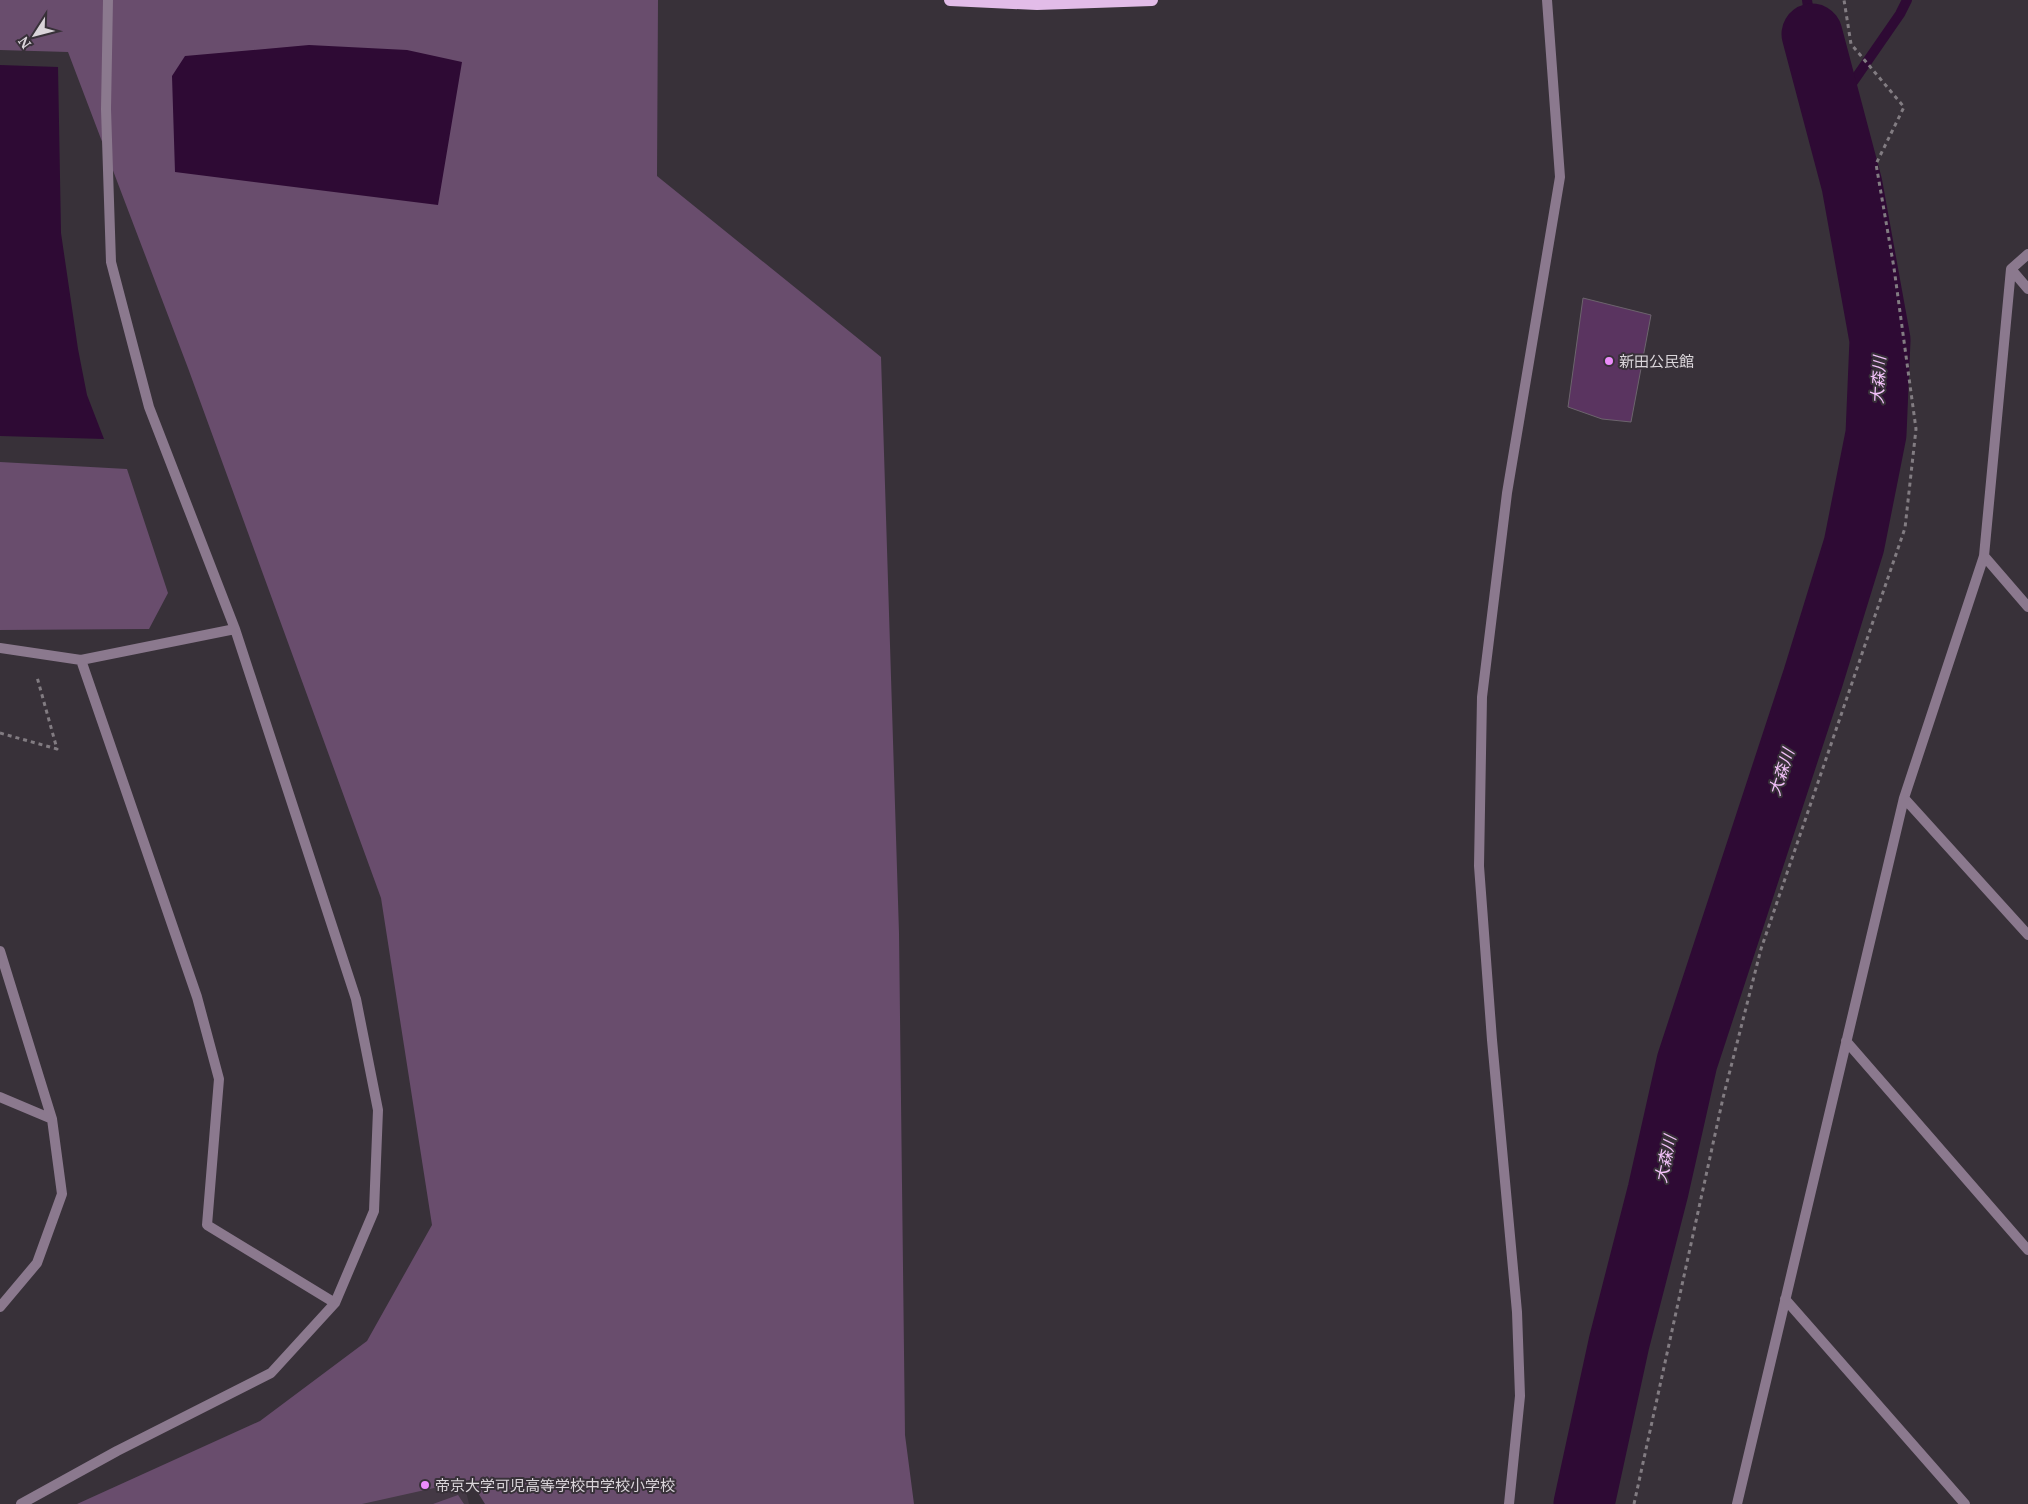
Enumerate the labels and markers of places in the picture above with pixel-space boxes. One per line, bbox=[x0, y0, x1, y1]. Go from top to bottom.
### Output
place label: 新田公民館 bbox=[1619, 351, 1694, 371]
marker: 新田公民館 bbox=[1603, 355, 1615, 367]
place label: 帝京大学可児高等学校中学校小学校 bbox=[435, 1475, 675, 1495]
marker: 帝京大学可児高等学校中学校小学校 bbox=[419, 1479, 431, 1491]

